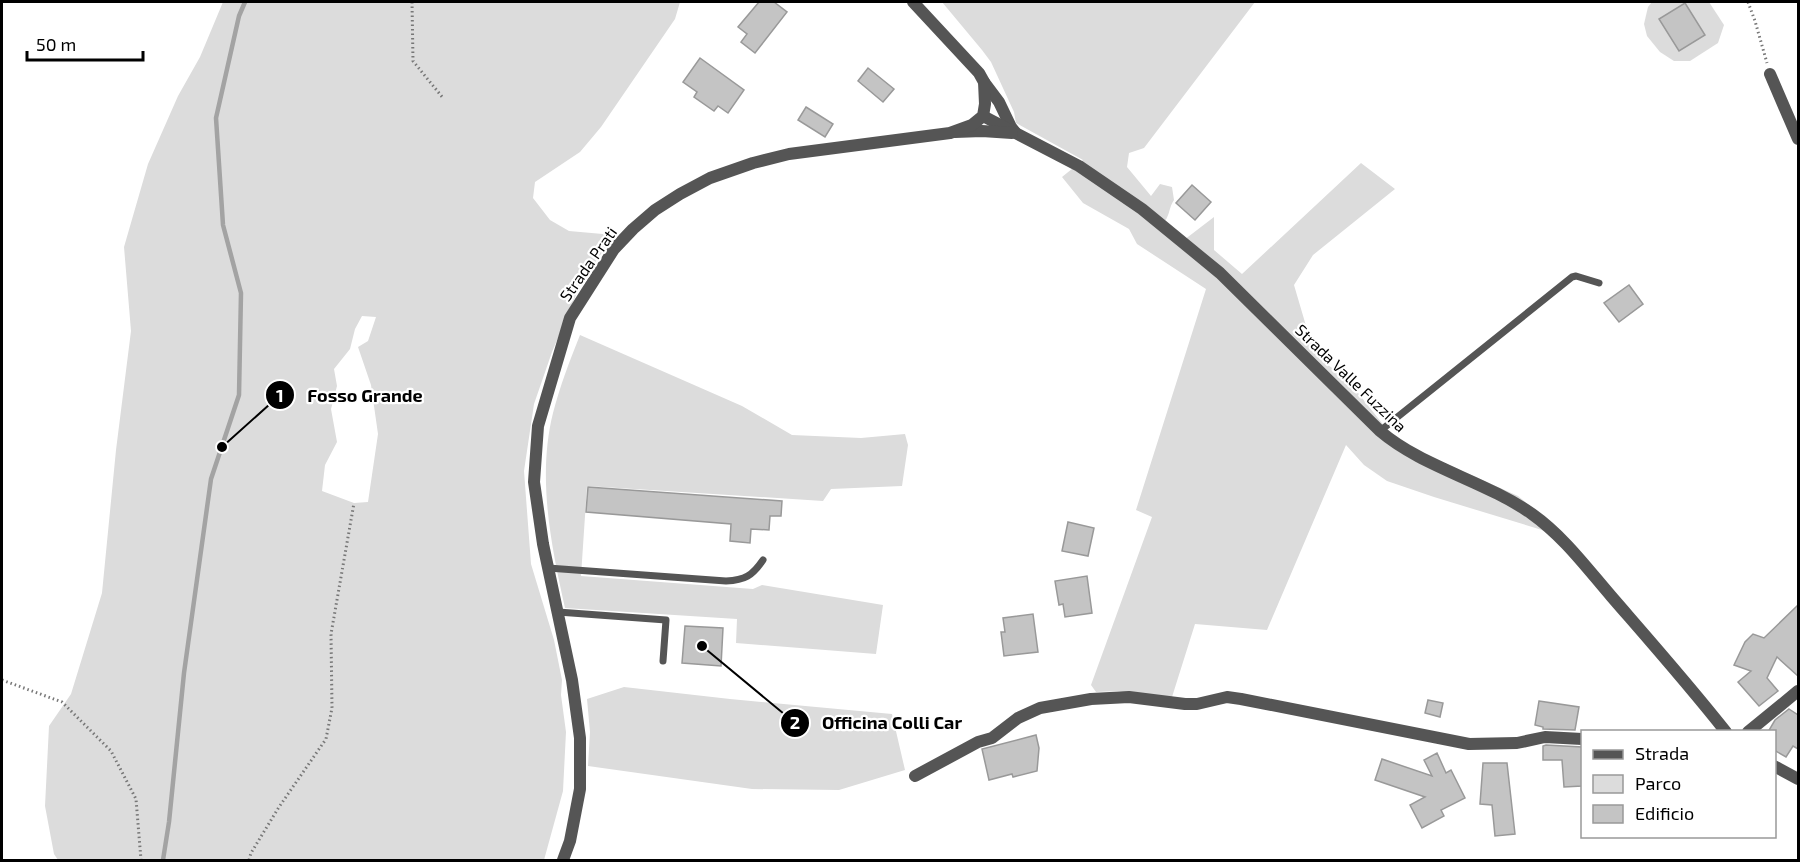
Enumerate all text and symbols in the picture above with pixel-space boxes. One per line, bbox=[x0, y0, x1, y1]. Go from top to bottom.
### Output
scale bar bbox=[27, 24, 142, 62]
text: 50 m bbox=[36, 33, 76, 55]
street label: Strada Prati bbox=[555, 223, 620, 305]
street label: Strada Valle Fuzzina bbox=[1292, 320, 1411, 436]
callout: Fosso Grande bbox=[265, 377, 435, 413]
text: 1 bbox=[276, 384, 284, 406]
text: Fosso Grande bbox=[307, 384, 423, 406]
callout: Officina Colli Car bbox=[780, 705, 974, 741]
text: 2 bbox=[790, 711, 800, 733]
text: Officina Colli Car bbox=[822, 711, 962, 733]
legend bbox=[1581, 730, 1776, 838]
text: Strada bbox=[1635, 742, 1689, 764]
text: Parco bbox=[1635, 772, 1681, 794]
text: Edificio bbox=[1635, 802, 1694, 824]

